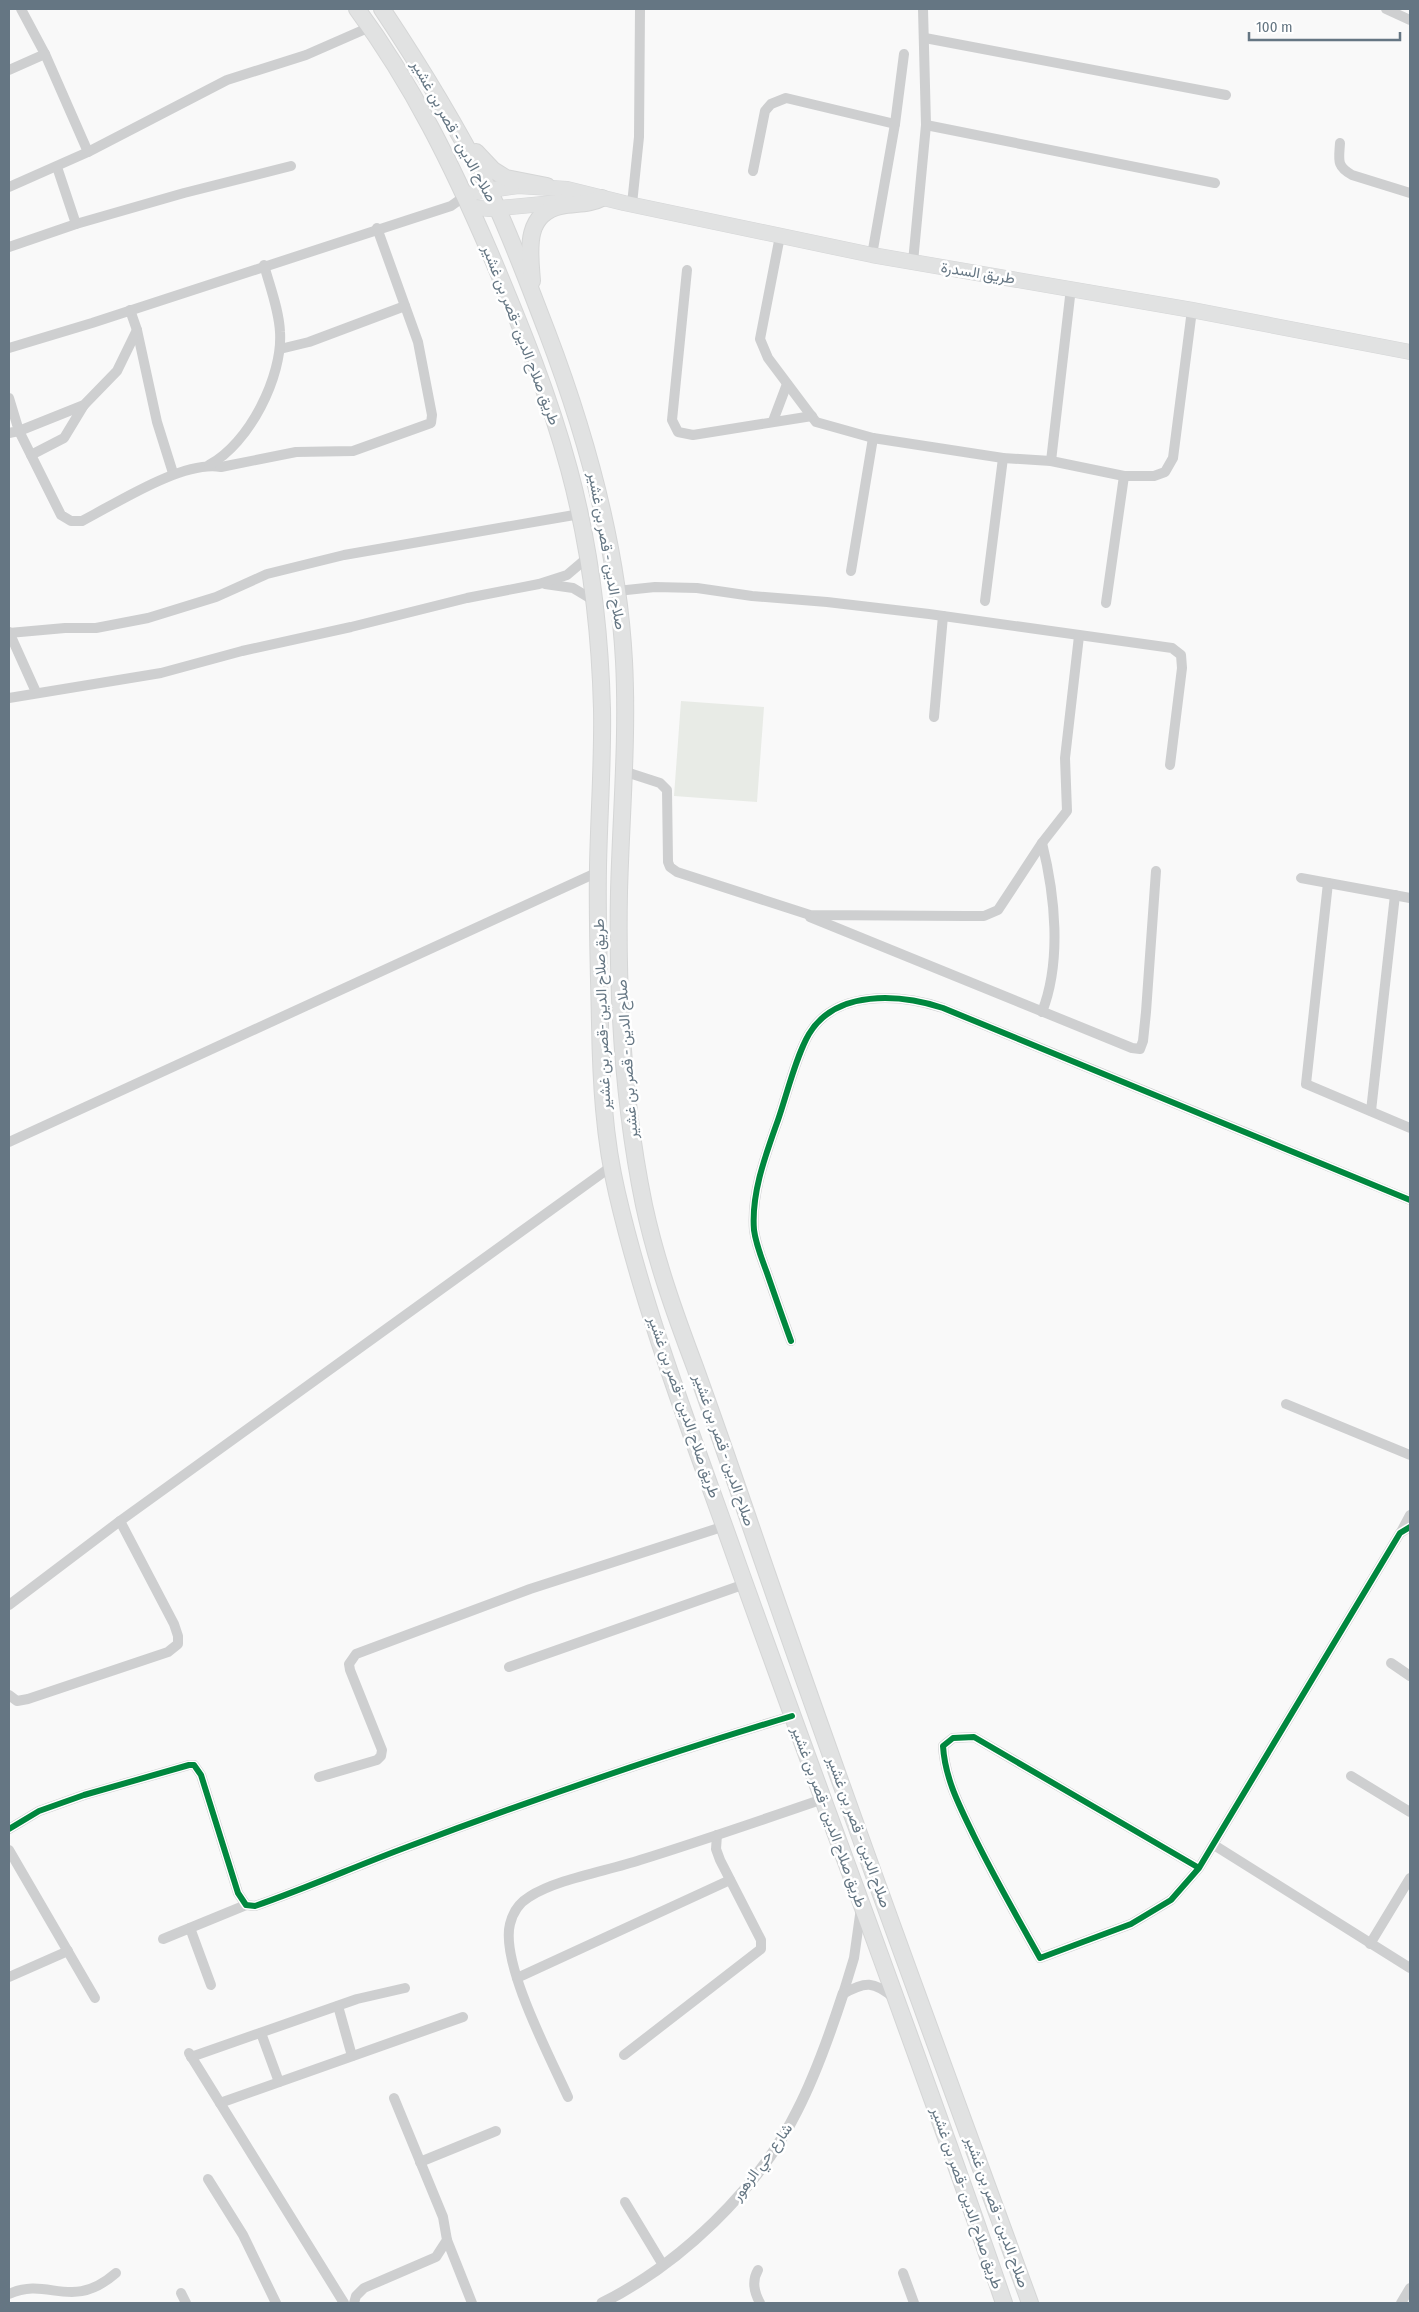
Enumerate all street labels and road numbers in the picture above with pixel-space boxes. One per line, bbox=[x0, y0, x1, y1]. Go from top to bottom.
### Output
street label: صلاح الدين - قصر بن غشير bbox=[405, 56, 501, 206]
street label: طريق صلاح الدين -قصر بن غشير bbox=[476, 242, 564, 428]
street label: طريق السدرة bbox=[940, 258, 1017, 289]
street label: صلاح الدين - قصر بن غشير bbox=[582, 470, 630, 631]
street label: طريق صلاح الدين -قصر بن غشير bbox=[590, 918, 616, 1111]
street label: صلاح الدين - قصر بن غشير bbox=[612, 979, 644, 1140]
street label: طريق صلاح الدين -قصر بن غشير bbox=[642, 1313, 724, 1501]
street label: صلاح الدين - قصر بن غشير bbox=[687, 1371, 758, 1529]
street label: طريق صلاح الدين -قصر بن غشير bbox=[786, 1723, 870, 1911]
street label: صلاح الدين - قصر بن غشير bbox=[821, 1753, 895, 1911]
street label: طريق صلاح الدين -قصر بن غشير bbox=[925, 2104, 1007, 2292]
street label: شارع حي الزهور bbox=[727, 2119, 800, 2208]
street label: صلاح الدين - قصر بن غشير bbox=[959, 2133, 1033, 2291]

